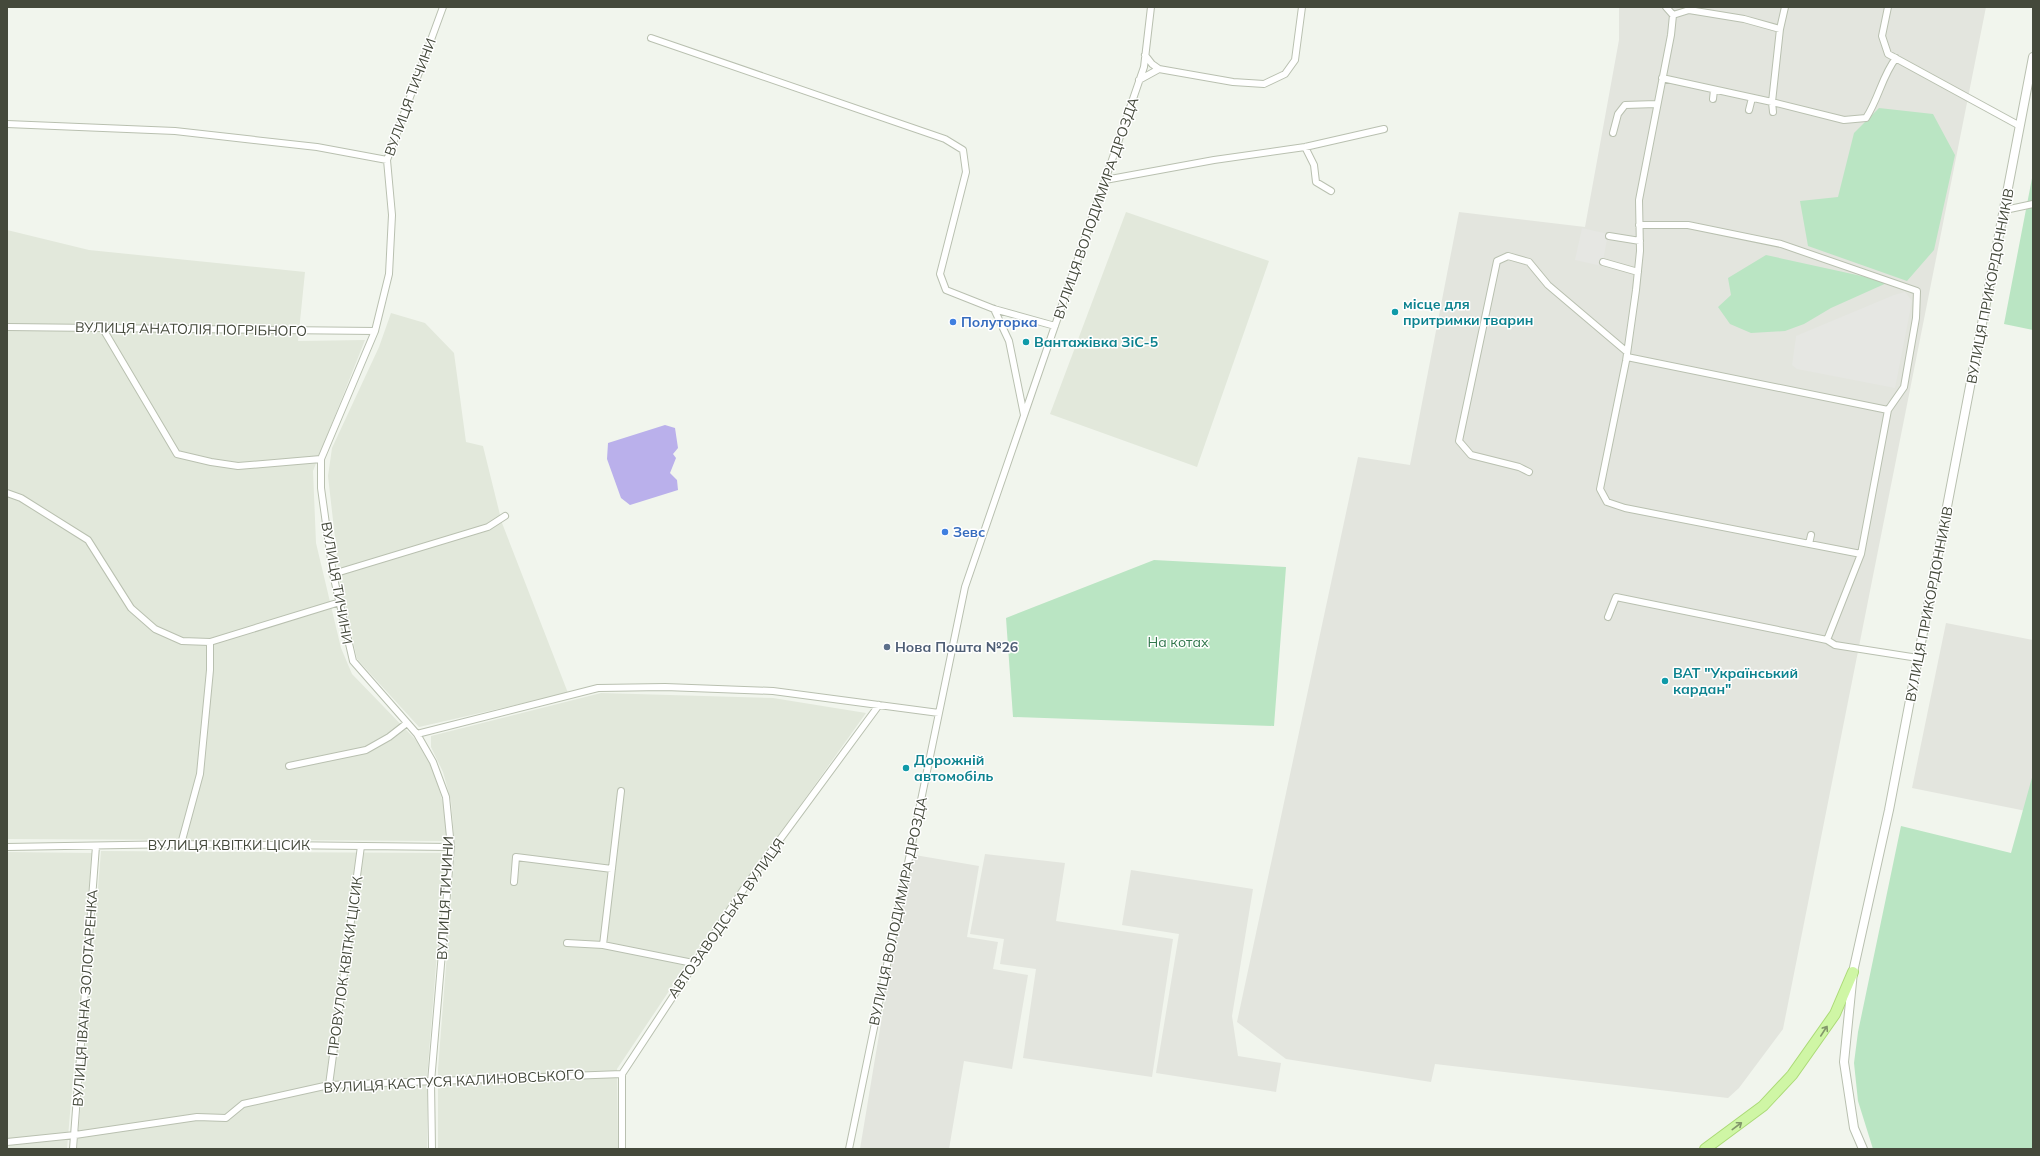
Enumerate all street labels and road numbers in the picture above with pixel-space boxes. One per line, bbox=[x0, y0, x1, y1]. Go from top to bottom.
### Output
street label: ВУЛИЦЯ ТИЧИНИ bbox=[380, 36, 440, 158]
street label: ВУЛИЦЯ ВОЛОДИМИРА ДРОЗДА bbox=[1049, 94, 1143, 321]
street label: ВУЛИЦЯ ПРИКОРДОННИКІВ bbox=[1962, 187, 2018, 385]
street label: ВУЛИЦЯ АНАТОЛІЯ ПОГРІБНОГО bbox=[75, 318, 307, 340]
street label: ВУЛИЦЯ ПРИКОРДОННИКІВ bbox=[1901, 505, 1957, 703]
street label: ВУЛИЦЯ ТИЧИНИ bbox=[317, 520, 357, 646]
street label: ВУЛИЦЯ ВОЛОДИМИРА ДРОЗДА bbox=[865, 794, 931, 1027]
street label: АВТОЗАВОДСЬКА ВУЛИЦЯ bbox=[664, 834, 788, 1002]
street label: ВУЛИЦЯ ТИЧИНИ bbox=[433, 835, 457, 961]
street label: ВУЛИЦЯ КВІТКИ ЦІСИК bbox=[148, 836, 311, 854]
street label: ПРОВУЛОК КВІТКИ ЦІСИК bbox=[323, 874, 367, 1057]
street label: ВУЛИЦЯ ІВАНА ЗОЛОТАРЕНКА bbox=[68, 888, 102, 1107]
street label: ВУЛИЦЯ КАСТУСЯ КАЛИНОВСЬКОГО bbox=[323, 1065, 585, 1097]

